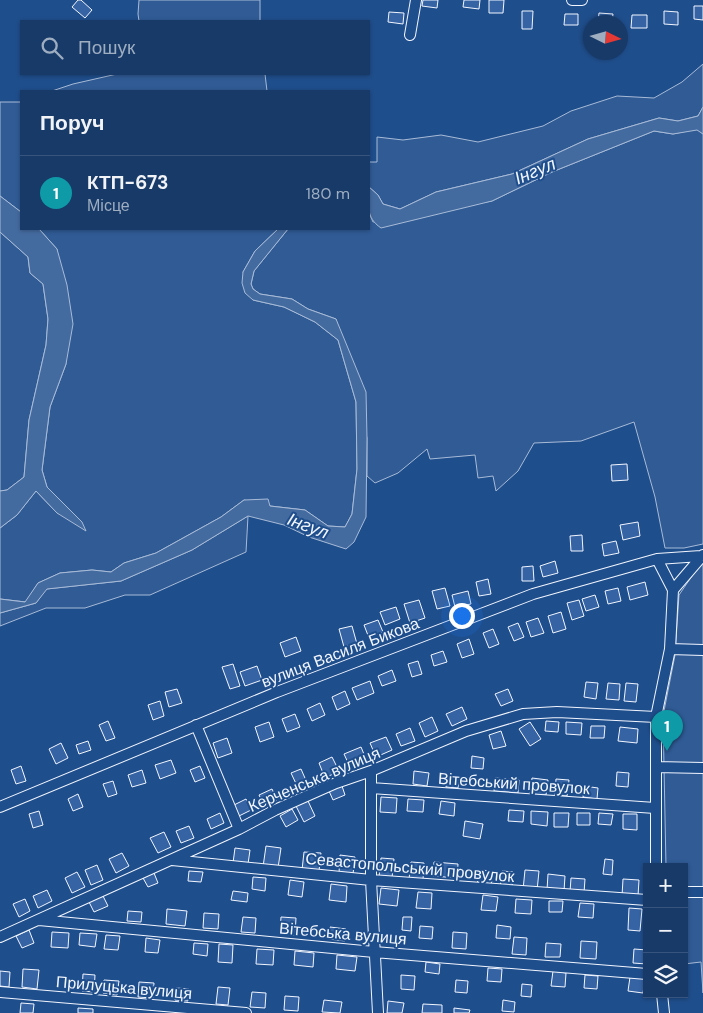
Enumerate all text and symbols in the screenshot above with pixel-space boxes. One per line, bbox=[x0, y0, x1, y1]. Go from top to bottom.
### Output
north arrow bbox=[583, 15, 628, 60]
search box bbox=[20, 20, 370, 75]
icon: search bbox=[38, 34, 66, 62]
text: Пошук bbox=[78, 35, 135, 60]
text: Поруч bbox=[40, 109, 104, 137]
water label: Інгул bbox=[511, 152, 559, 190]
text: КТП-673 bbox=[87, 170, 169, 195]
text: 1 bbox=[53, 183, 59, 204]
text: 180 m bbox=[306, 183, 350, 204]
text: Місце bbox=[87, 195, 130, 216]
water label: Інгул bbox=[284, 507, 332, 545]
your location bbox=[449, 603, 475, 629]
street label: вулиця Василя Бикова bbox=[258, 613, 422, 692]
pin: 1 bbox=[651, 710, 683, 751]
street label: Керченська вулиця bbox=[245, 742, 383, 817]
street label: Вітебський провулок bbox=[437, 768, 592, 799]
street label: Севастопольський провулок bbox=[305, 848, 516, 887]
map controls bbox=[643, 863, 688, 998]
button: + bbox=[643, 863, 688, 908]
button: − bbox=[643, 908, 688, 953]
street label: Вітебська вулиця bbox=[278, 917, 408, 950]
button: layers bbox=[643, 953, 688, 998]
street label: Прилуцька вулиця bbox=[55, 971, 193, 1004]

